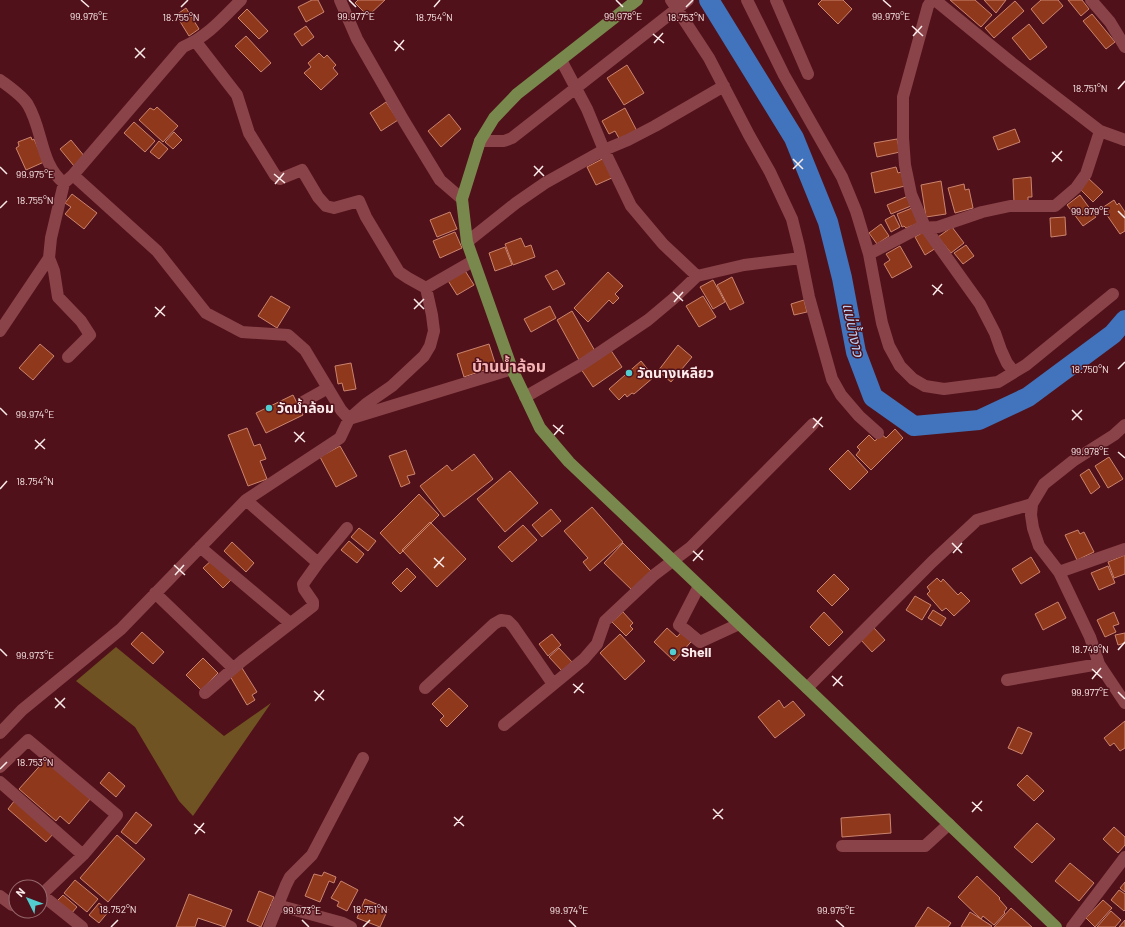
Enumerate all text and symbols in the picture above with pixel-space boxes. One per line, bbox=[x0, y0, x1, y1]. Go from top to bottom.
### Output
text: 99.976°E bbox=[70, 10, 108, 22]
text: 99.977°E bbox=[337, 10, 375, 22]
text: 99.978°E bbox=[604, 10, 642, 22]
text: 99.979°E bbox=[872, 10, 910, 22]
text: 18.755°N bbox=[162, 11, 200, 23]
text: 18.754°N bbox=[415, 11, 453, 23]
text: 18.753°N bbox=[667, 11, 705, 23]
text: 18.751°N bbox=[1072, 82, 1108, 94]
text: 99.975°E bbox=[16, 168, 54, 180]
text: 18.755°N bbox=[16, 194, 54, 206]
text: 99.979°E bbox=[1071, 205, 1109, 217]
water label: แม่น้ำงาว bbox=[840, 301, 870, 359]
district label: บ้านน้ำล้อม bbox=[472, 355, 546, 375]
text: 18.750°N bbox=[1071, 363, 1109, 375]
place label: วัดนางเหลียว bbox=[637, 364, 714, 381]
marker: วัดนางเหลียว bbox=[624, 368, 634, 378]
place label: วัดน้ำล้อม bbox=[277, 398, 334, 416]
marker: วัดน้ำล้อม bbox=[264, 403, 274, 413]
text: 99.974°E bbox=[16, 408, 54, 420]
text: 99.978°E bbox=[1071, 445, 1109, 457]
text: 18.754°N bbox=[16, 475, 54, 487]
place label: Shell bbox=[681, 643, 711, 660]
text: 18.749°N bbox=[1071, 643, 1109, 655]
marker: Shell bbox=[668, 647, 678, 657]
text: 99.973°E bbox=[16, 649, 54, 661]
text: 99.977°E bbox=[1071, 686, 1109, 698]
text: 18.753°N bbox=[16, 756, 54, 768]
north arrow bbox=[8, 879, 48, 919]
text: N bbox=[13, 885, 27, 899]
text: 18.752°N bbox=[99, 903, 137, 915]
text: 18.751°N bbox=[352, 903, 388, 915]
text: 99.973°E bbox=[283, 904, 321, 916]
text: 99.974°E bbox=[550, 904, 588, 916]
text: 99.975°E bbox=[817, 904, 855, 916]

